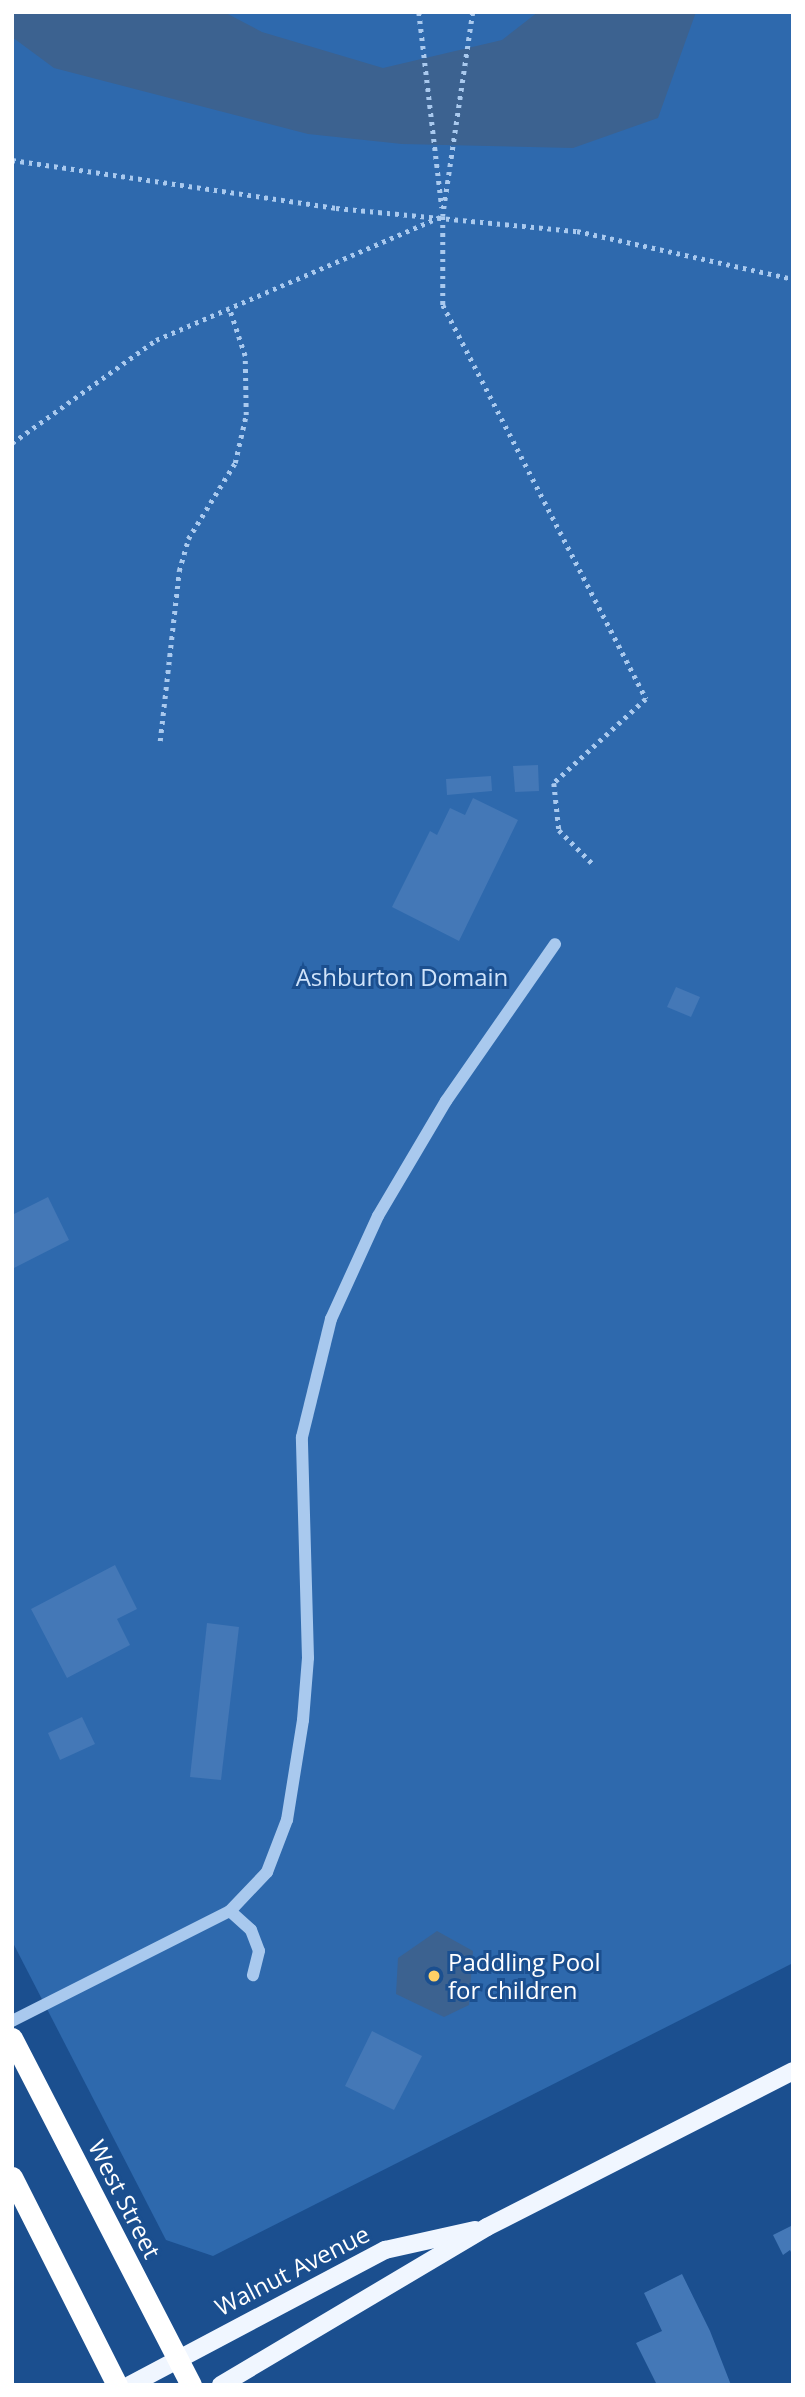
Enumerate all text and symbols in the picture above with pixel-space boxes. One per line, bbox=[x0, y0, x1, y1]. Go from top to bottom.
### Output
park label: Ashburton Domain bbox=[296, 963, 508, 991]
place label: Paddling Pool for children bbox=[448, 1948, 601, 2004]
marker: Paddling Pool for children bbox=[426, 1968, 442, 1984]
street label: West Street bbox=[83, 2135, 167, 2263]
street label: Walnut Avenue bbox=[210, 2219, 374, 2321]

